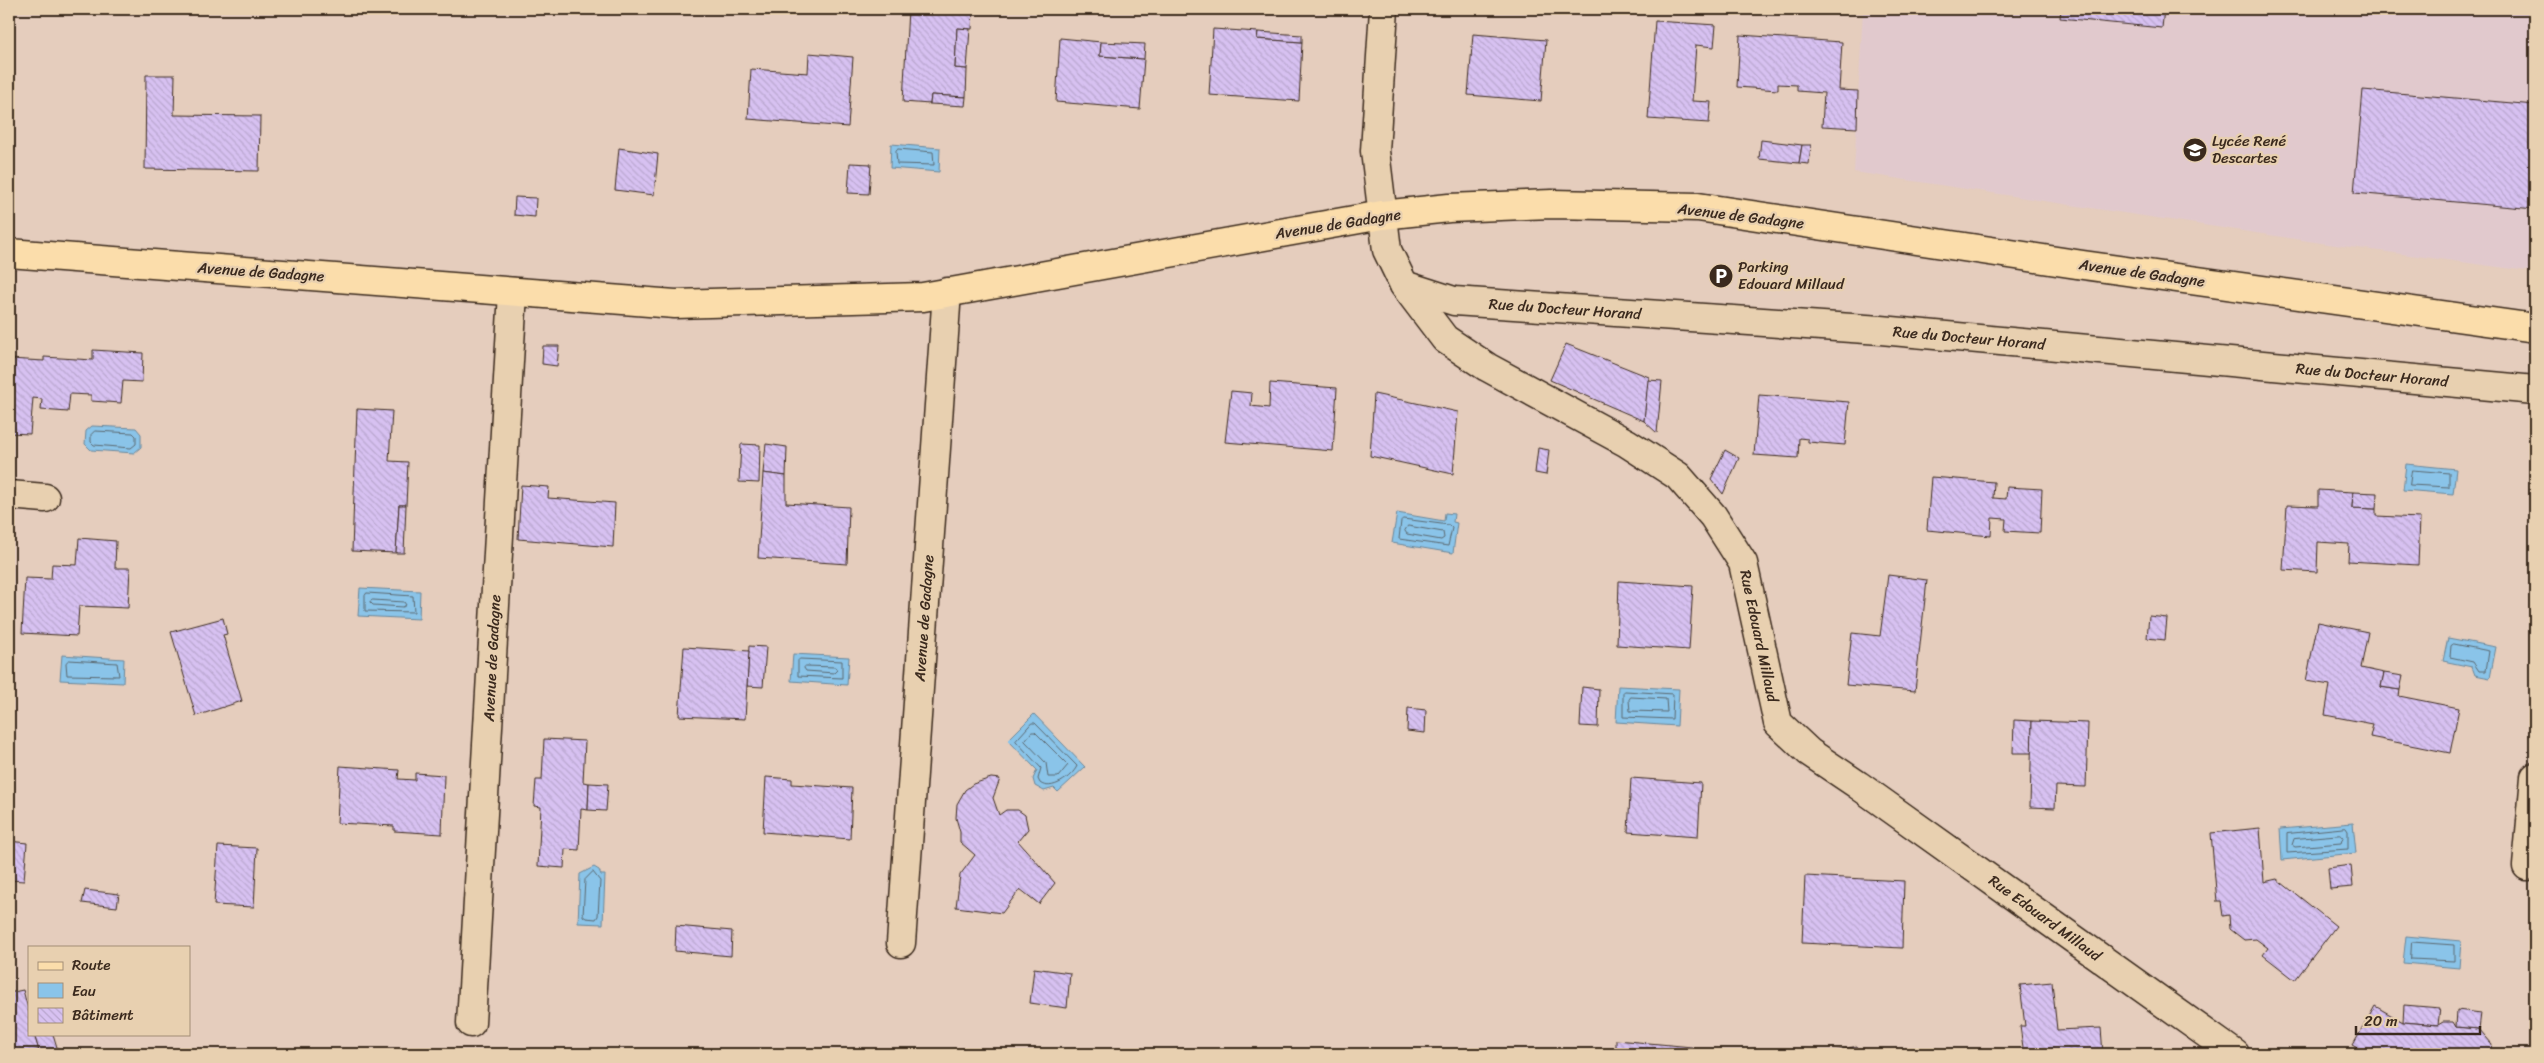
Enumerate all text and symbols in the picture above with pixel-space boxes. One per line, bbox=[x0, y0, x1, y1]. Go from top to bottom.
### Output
place label: Lycée René Descartes bbox=[2212, 128, 2286, 171]
school or university icon: Lycée René Descartes bbox=[2182, 137, 2208, 163]
street label: Avenue de Gadagne bbox=[1675, 195, 1806, 237]
street label: Avenue de Gadagne bbox=[1272, 201, 1403, 247]
street label: Avenue de Gadagne bbox=[2076, 251, 2207, 295]
place label: Parking Edouard Millaud bbox=[1738, 254, 1845, 297]
street label: Avenue de Gadagne bbox=[196, 255, 326, 289]
parking icon: Parking Edouard Millaud bbox=[1708, 263, 1734, 289]
street label: Rue du Docteur Horand bbox=[1488, 291, 1643, 327]
street label: Rue du Docteur Horand bbox=[1892, 318, 2047, 358]
street label: Rue du Docteur Horand bbox=[2295, 355, 2450, 395]
street label: Avenue de Gadagne bbox=[907, 553, 941, 683]
street label: Rue Edouard Millaud bbox=[1732, 568, 1786, 705]
street label: Avenue de Gadagne bbox=[476, 594, 508, 723]
street label: Rue Edouard Millaud bbox=[1983, 868, 2108, 969]
legend bbox=[28, 946, 190, 1036]
text: Route bbox=[72, 952, 111, 978]
text: Eau bbox=[72, 978, 96, 1004]
text: Bâtiment bbox=[72, 1002, 134, 1028]
scale bar bbox=[2356, 1003, 2480, 1035]
text: 20 m bbox=[2364, 1008, 2398, 1034]

